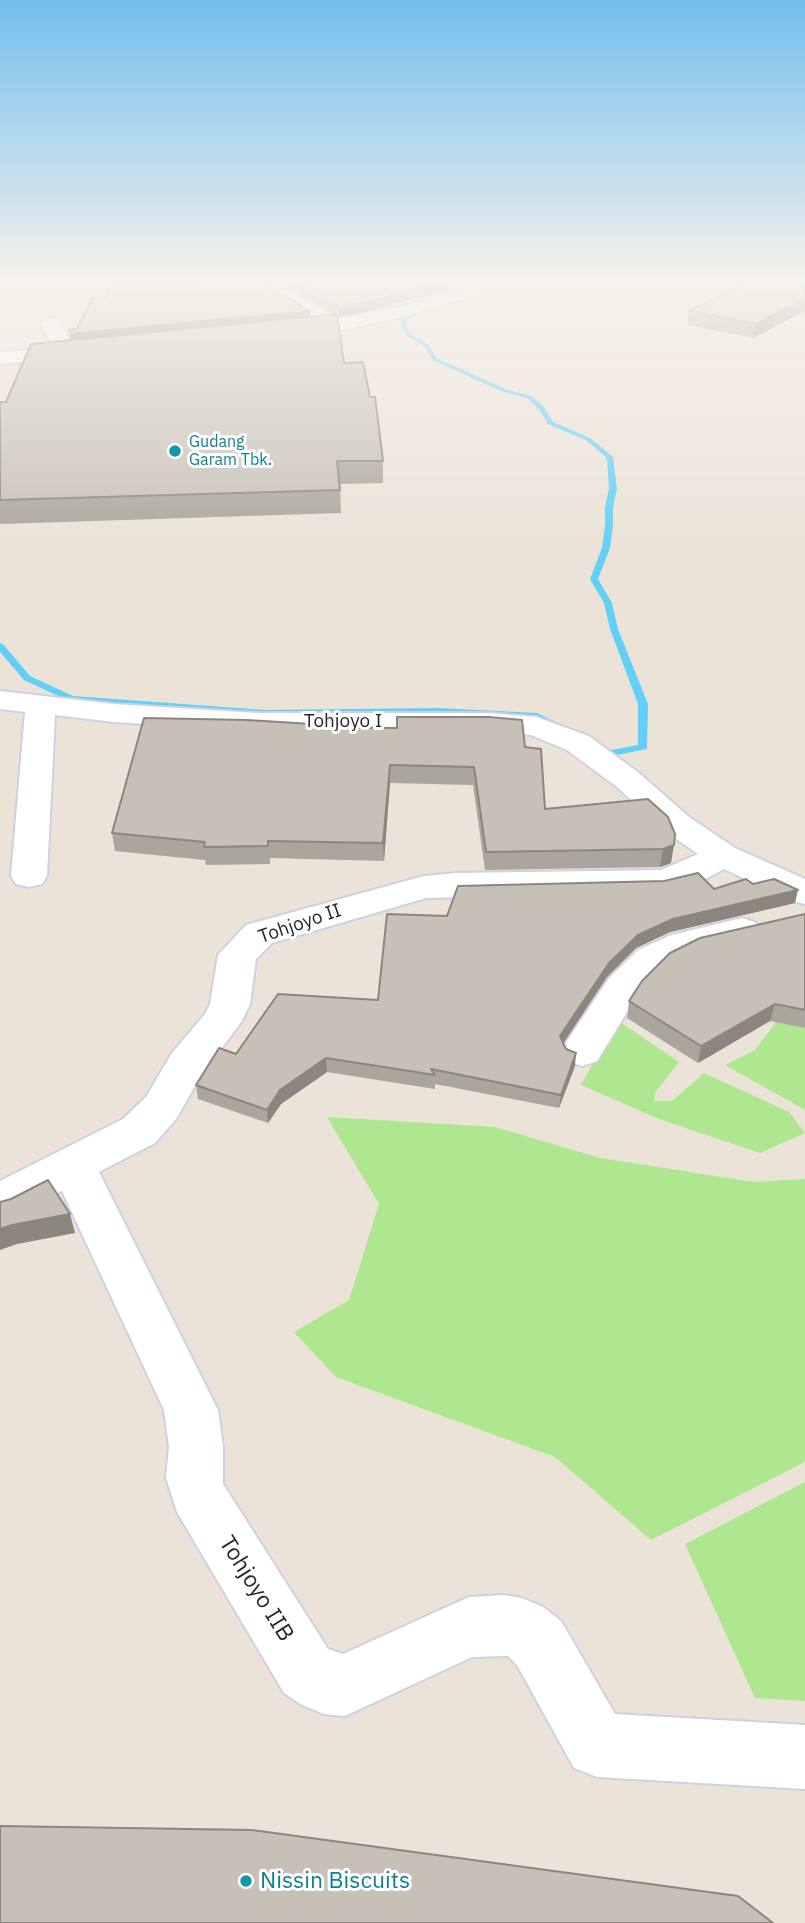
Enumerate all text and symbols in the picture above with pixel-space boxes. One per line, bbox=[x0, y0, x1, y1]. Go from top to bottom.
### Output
place label: Gudang Garam Tbk. bbox=[189, 432, 272, 470]
marker: Gudang Garam Tbk. bbox=[167, 443, 183, 459]
street label: Tohjoyo I bbox=[304, 711, 382, 733]
street label: Tohjoyo II bbox=[256, 899, 344, 949]
street label: Tohjoyo IIB bbox=[213, 1531, 299, 1647]
place label: Nissin Biscuits bbox=[260, 1867, 410, 1895]
marker: Nissin Biscuits bbox=[238, 1873, 254, 1889]

